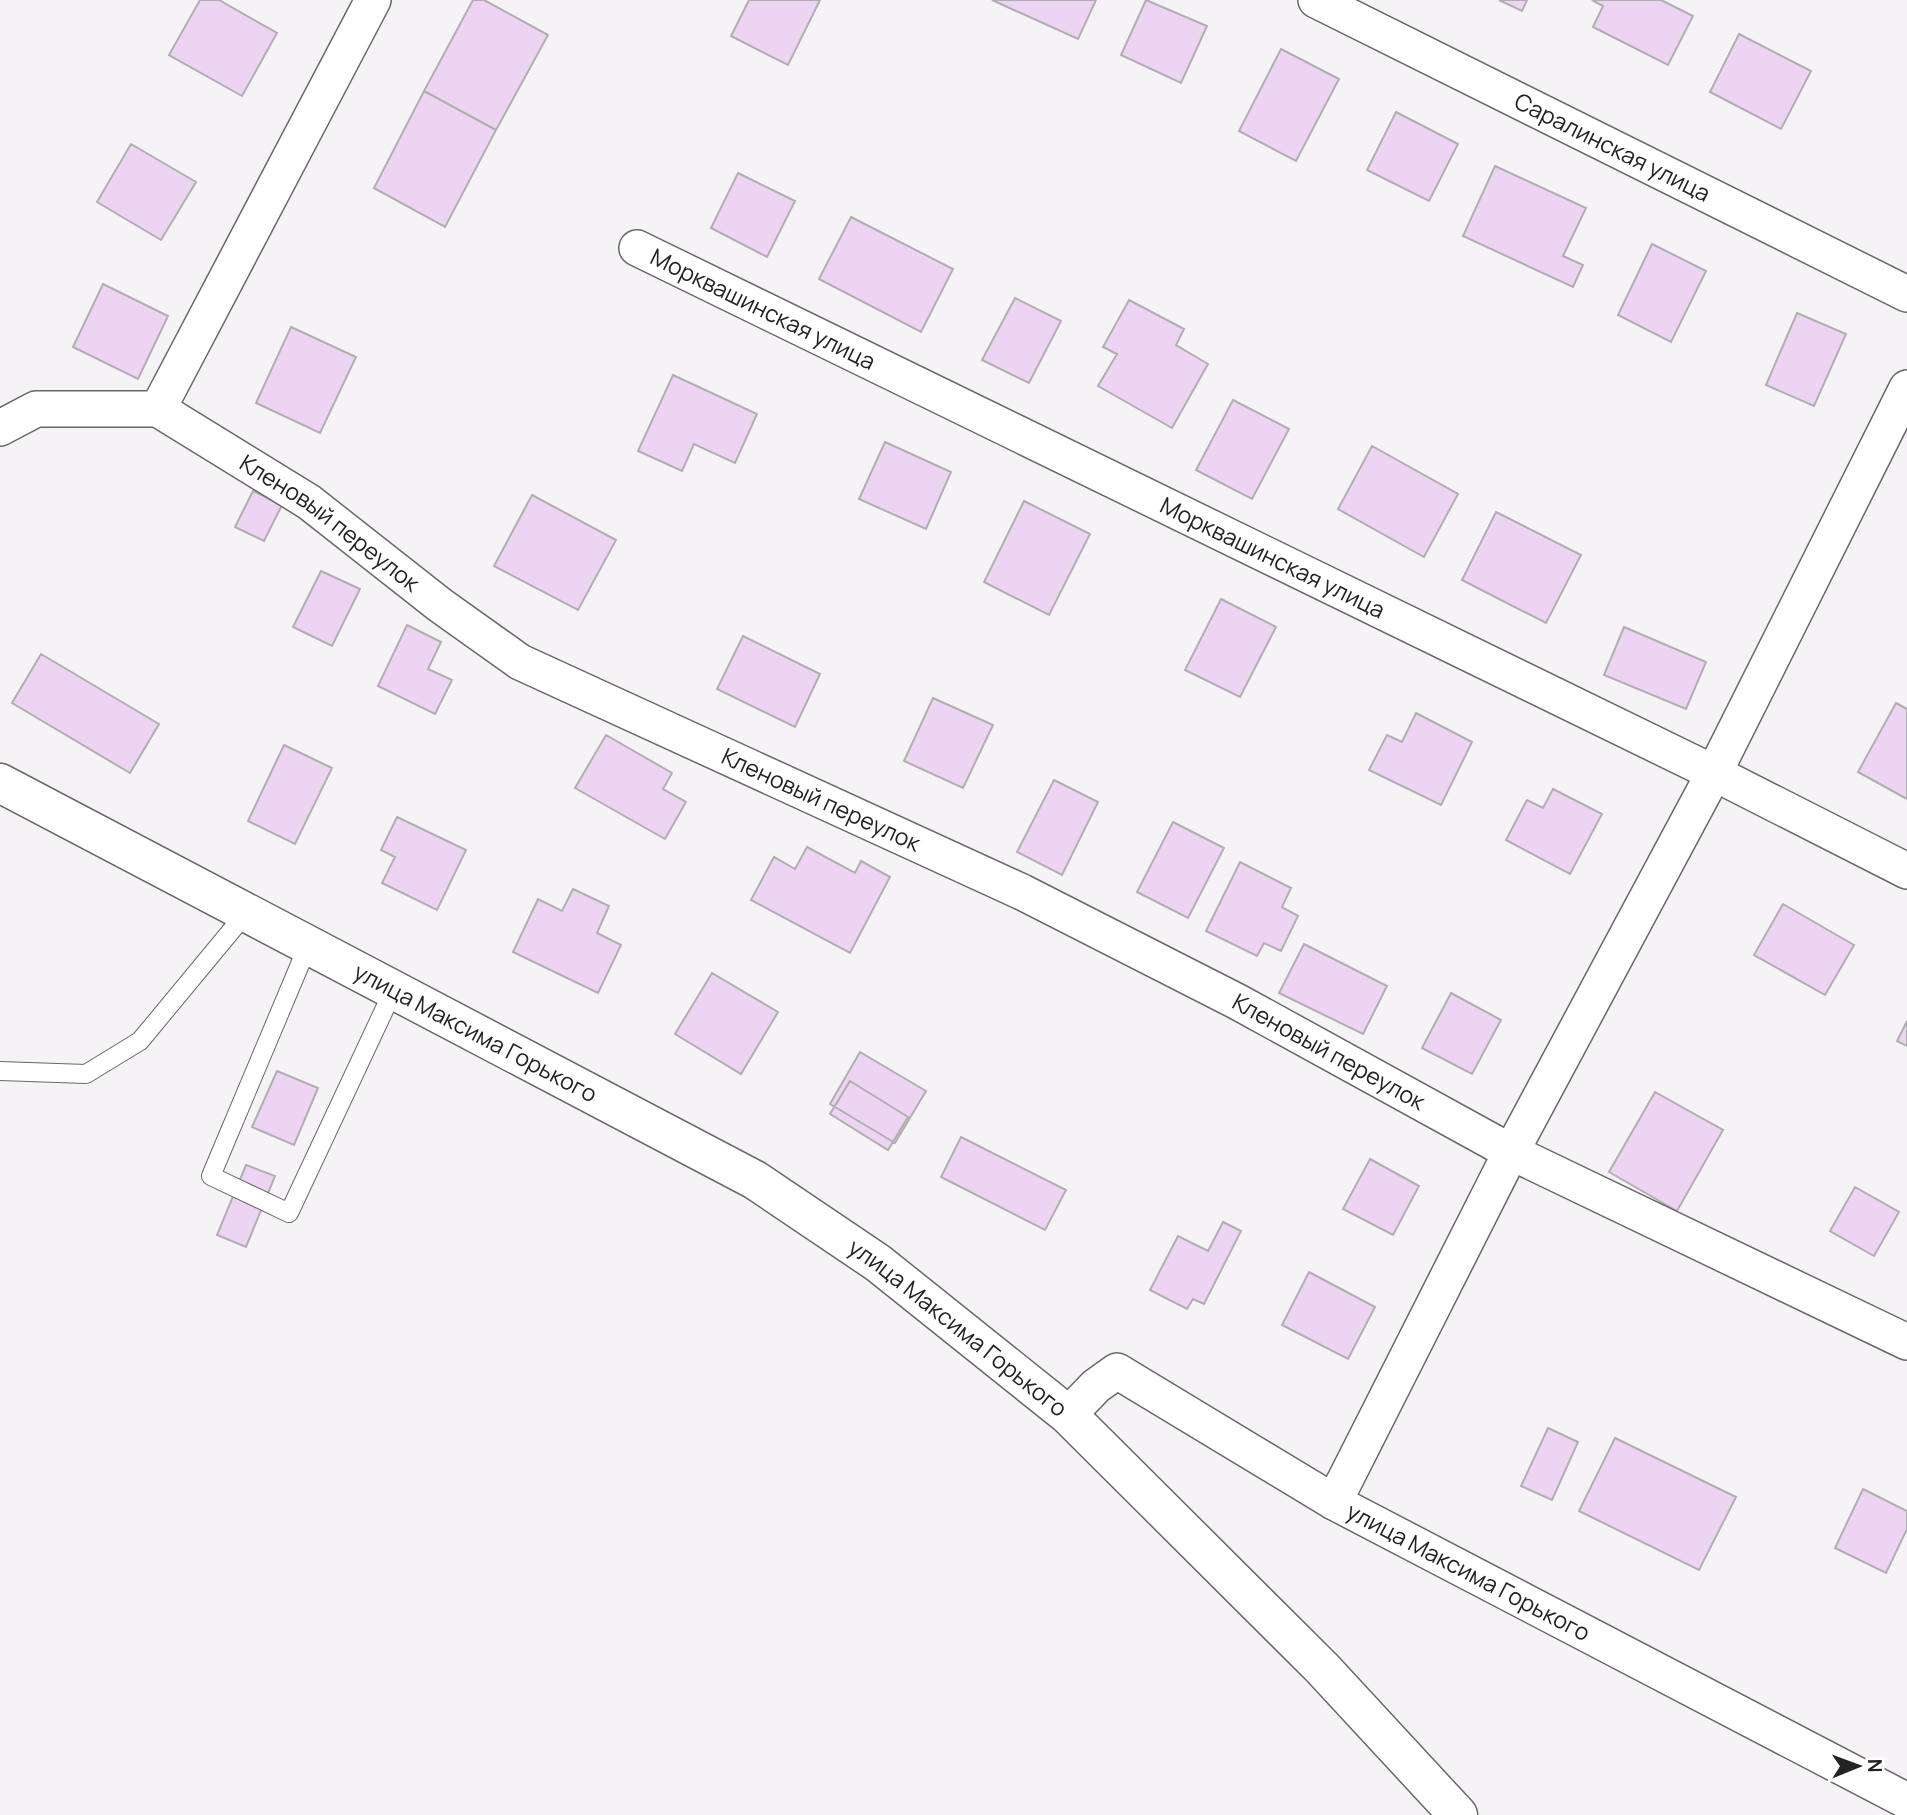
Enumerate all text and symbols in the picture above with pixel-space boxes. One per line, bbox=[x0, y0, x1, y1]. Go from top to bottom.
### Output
street label: Саралинская улица bbox=[1509, 84, 1716, 209]
street label: Морквашинская улица bbox=[645, 240, 881, 377]
street label: Кленовый переулок bbox=[234, 446, 427, 599]
street label: Морквашинская улица bbox=[1155, 488, 1391, 625]
street label: Кленовый переулок bbox=[717, 740, 927, 859]
street label: улица Максима Горького bbox=[348, 955, 603, 1109]
street label: Кленовый переулок bbox=[1227, 985, 1432, 1117]
street label: улица Максима Горького bbox=[842, 1231, 1074, 1423]
street label: улица Максима Горького bbox=[1341, 1494, 1596, 1648]
north arrow bbox=[1823, 1731, 1893, 1801]
text: N bbox=[1862, 1759, 1888, 1773]

